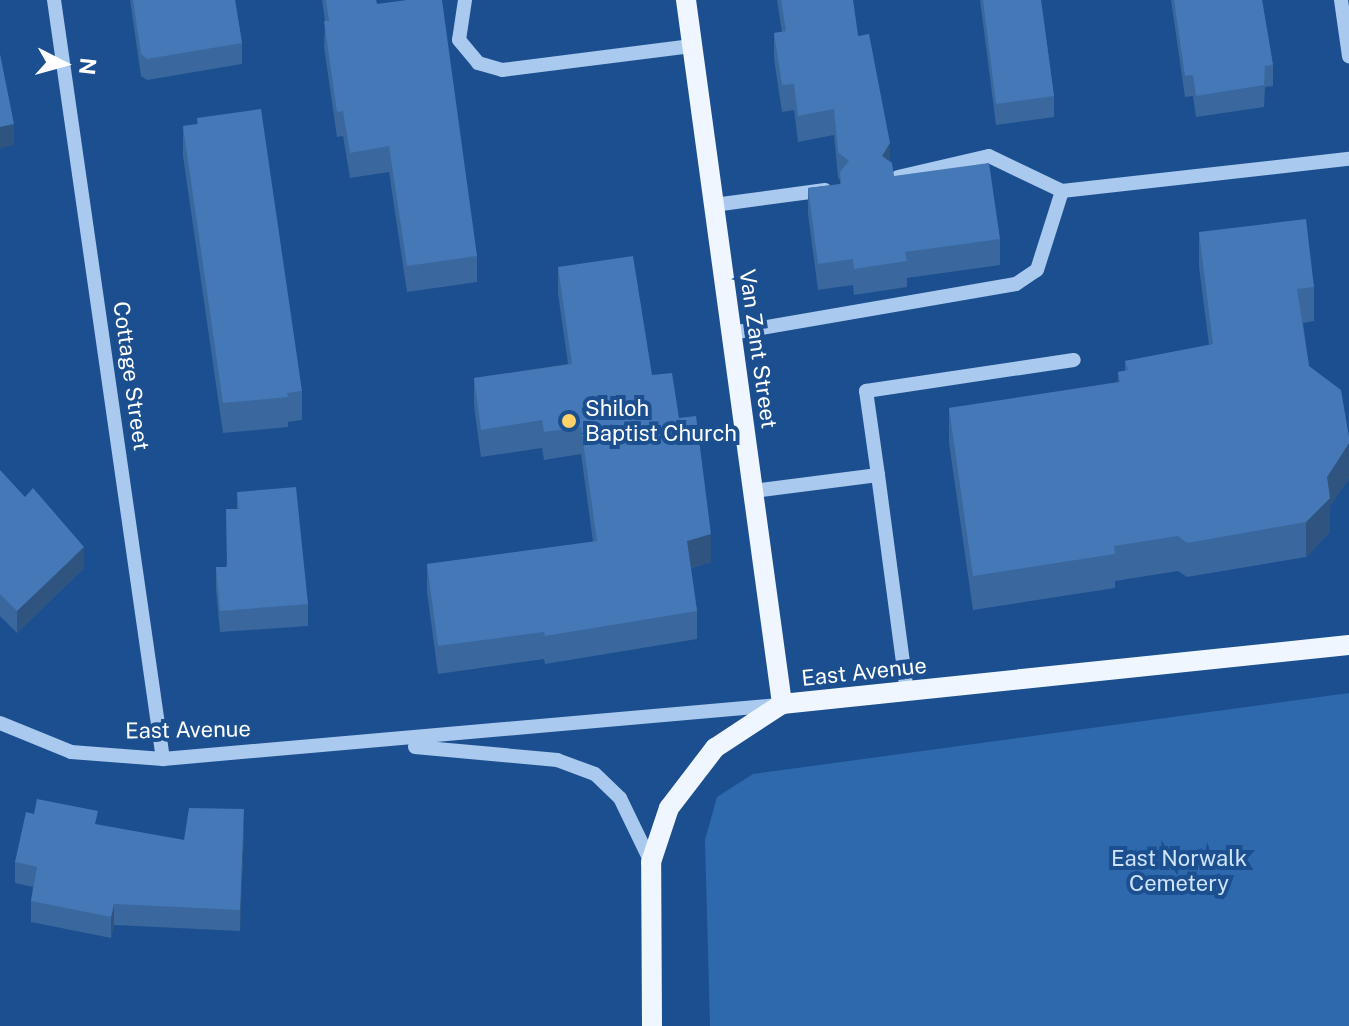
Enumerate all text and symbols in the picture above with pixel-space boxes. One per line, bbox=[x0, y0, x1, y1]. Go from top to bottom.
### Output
north arrow bbox=[24, 24, 104, 104]
text: N bbox=[74, 57, 102, 76]
street label: Van Zant Street bbox=[734, 268, 782, 430]
street label: Cottage Street bbox=[107, 300, 155, 452]
place label: Shiloh Baptist Church bbox=[585, 395, 737, 446]
marker: Shiloh Baptist Church bbox=[560, 412, 578, 430]
street label: East Avenue bbox=[800, 652, 928, 692]
street label: East Avenue bbox=[125, 716, 251, 744]
park label: East Norwalk Cemetery bbox=[1111, 845, 1247, 896]

